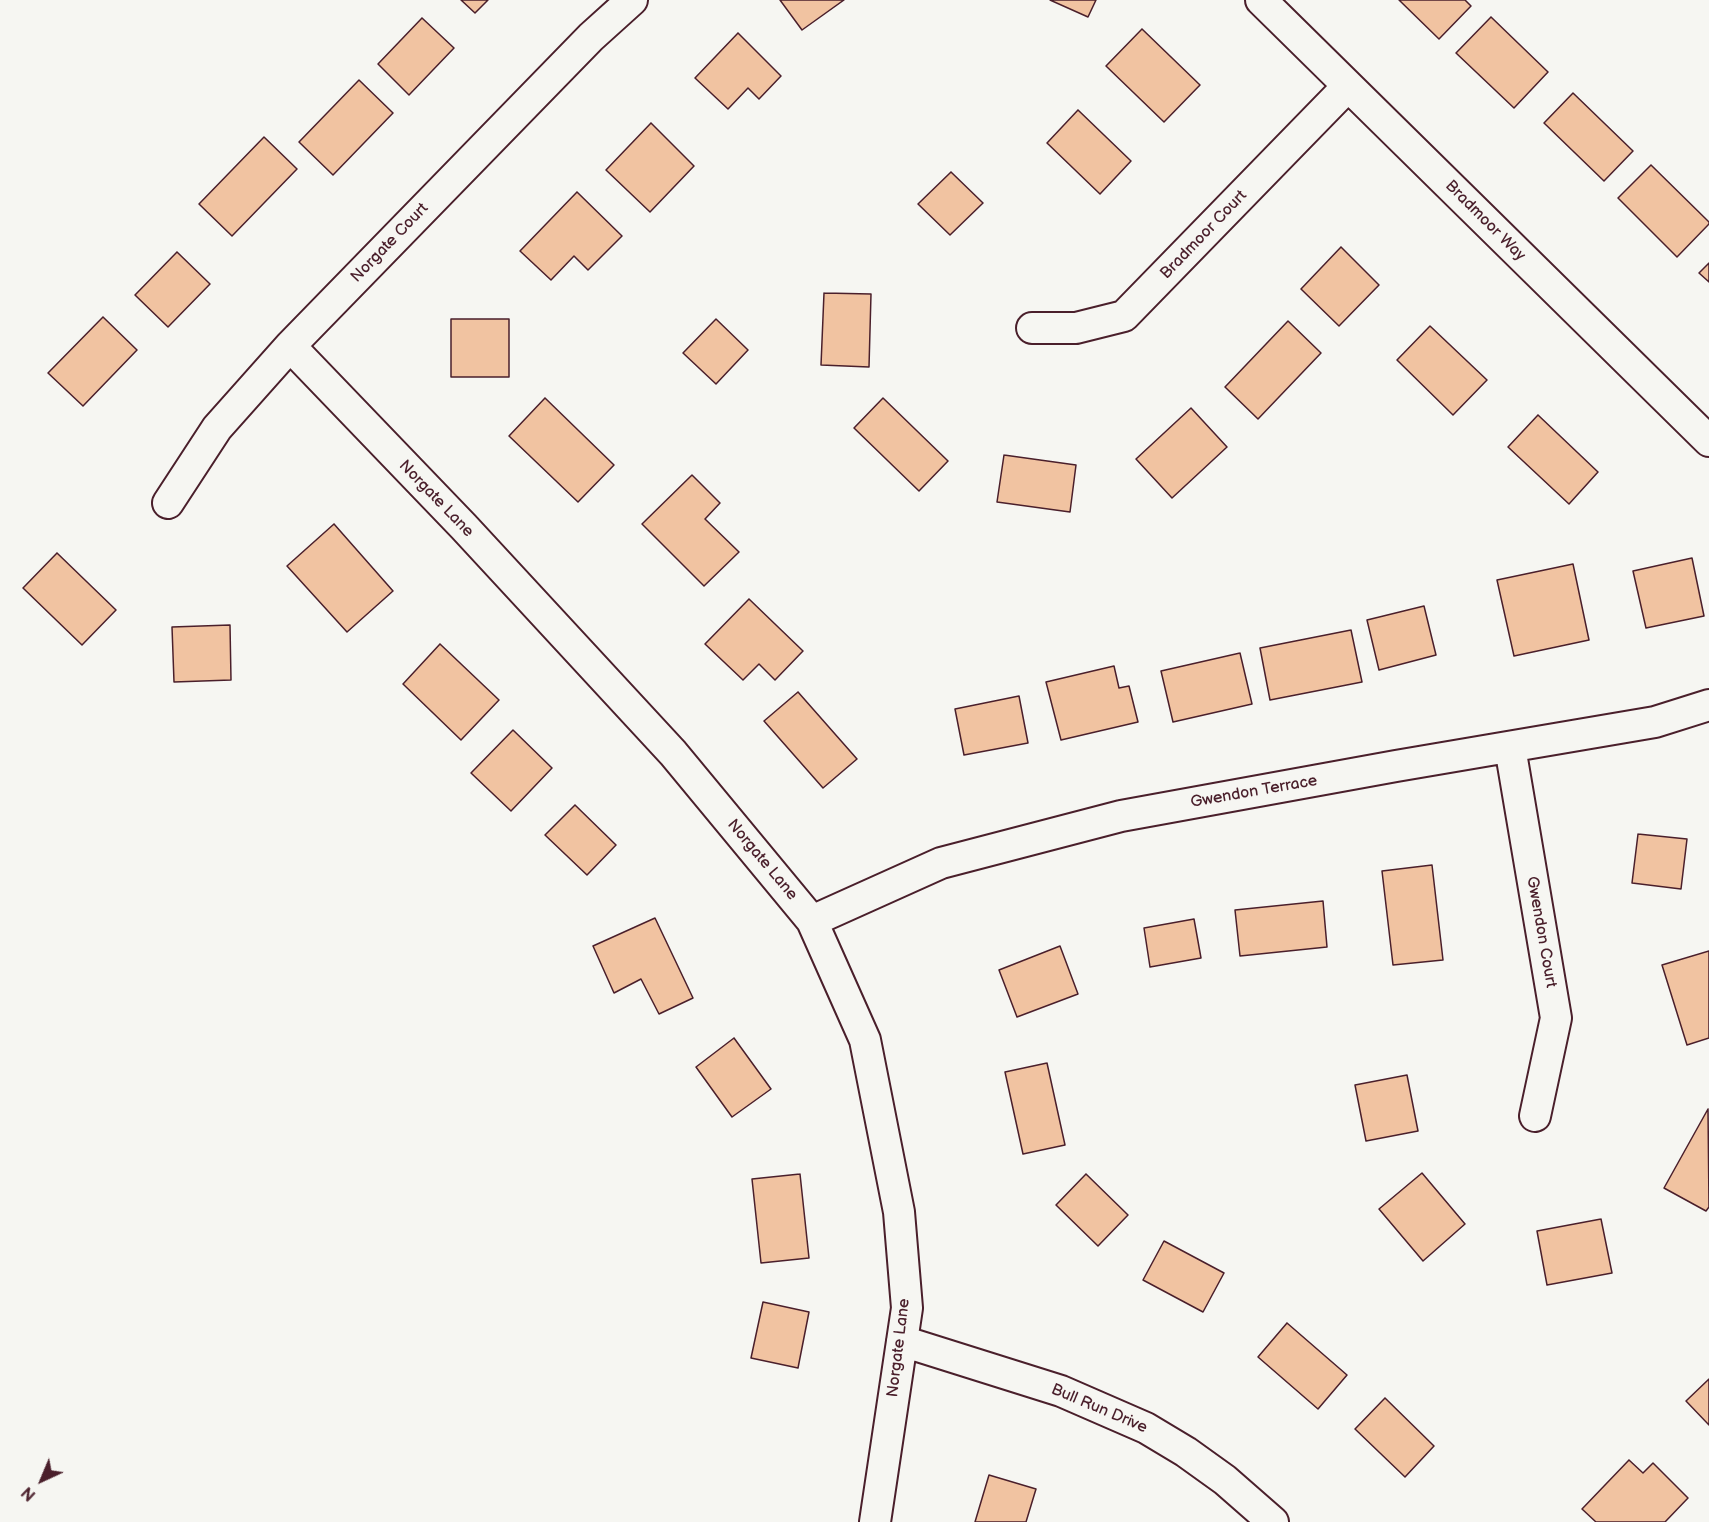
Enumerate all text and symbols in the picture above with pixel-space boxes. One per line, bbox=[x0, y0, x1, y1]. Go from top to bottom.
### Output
street label: Bradmoor Way bbox=[1441, 177, 1529, 265]
street label: Bradmoor Court bbox=[1157, 187, 1251, 283]
street label: Norgate Court bbox=[347, 199, 433, 287]
street label: Norgate Lane bbox=[395, 457, 477, 541]
street label: Gwendon Terrace bbox=[1189, 771, 1319, 813]
street label: Norgate Lane bbox=[723, 816, 801, 904]
street label: Gwendon Court bbox=[1522, 875, 1560, 989]
street label: Norgate Lane bbox=[883, 1297, 915, 1399]
street label: Bull Run Drive bbox=[1048, 1380, 1150, 1438]
north arrow bbox=[12, 1450, 72, 1510]
text: N bbox=[18, 1482, 40, 1504]

